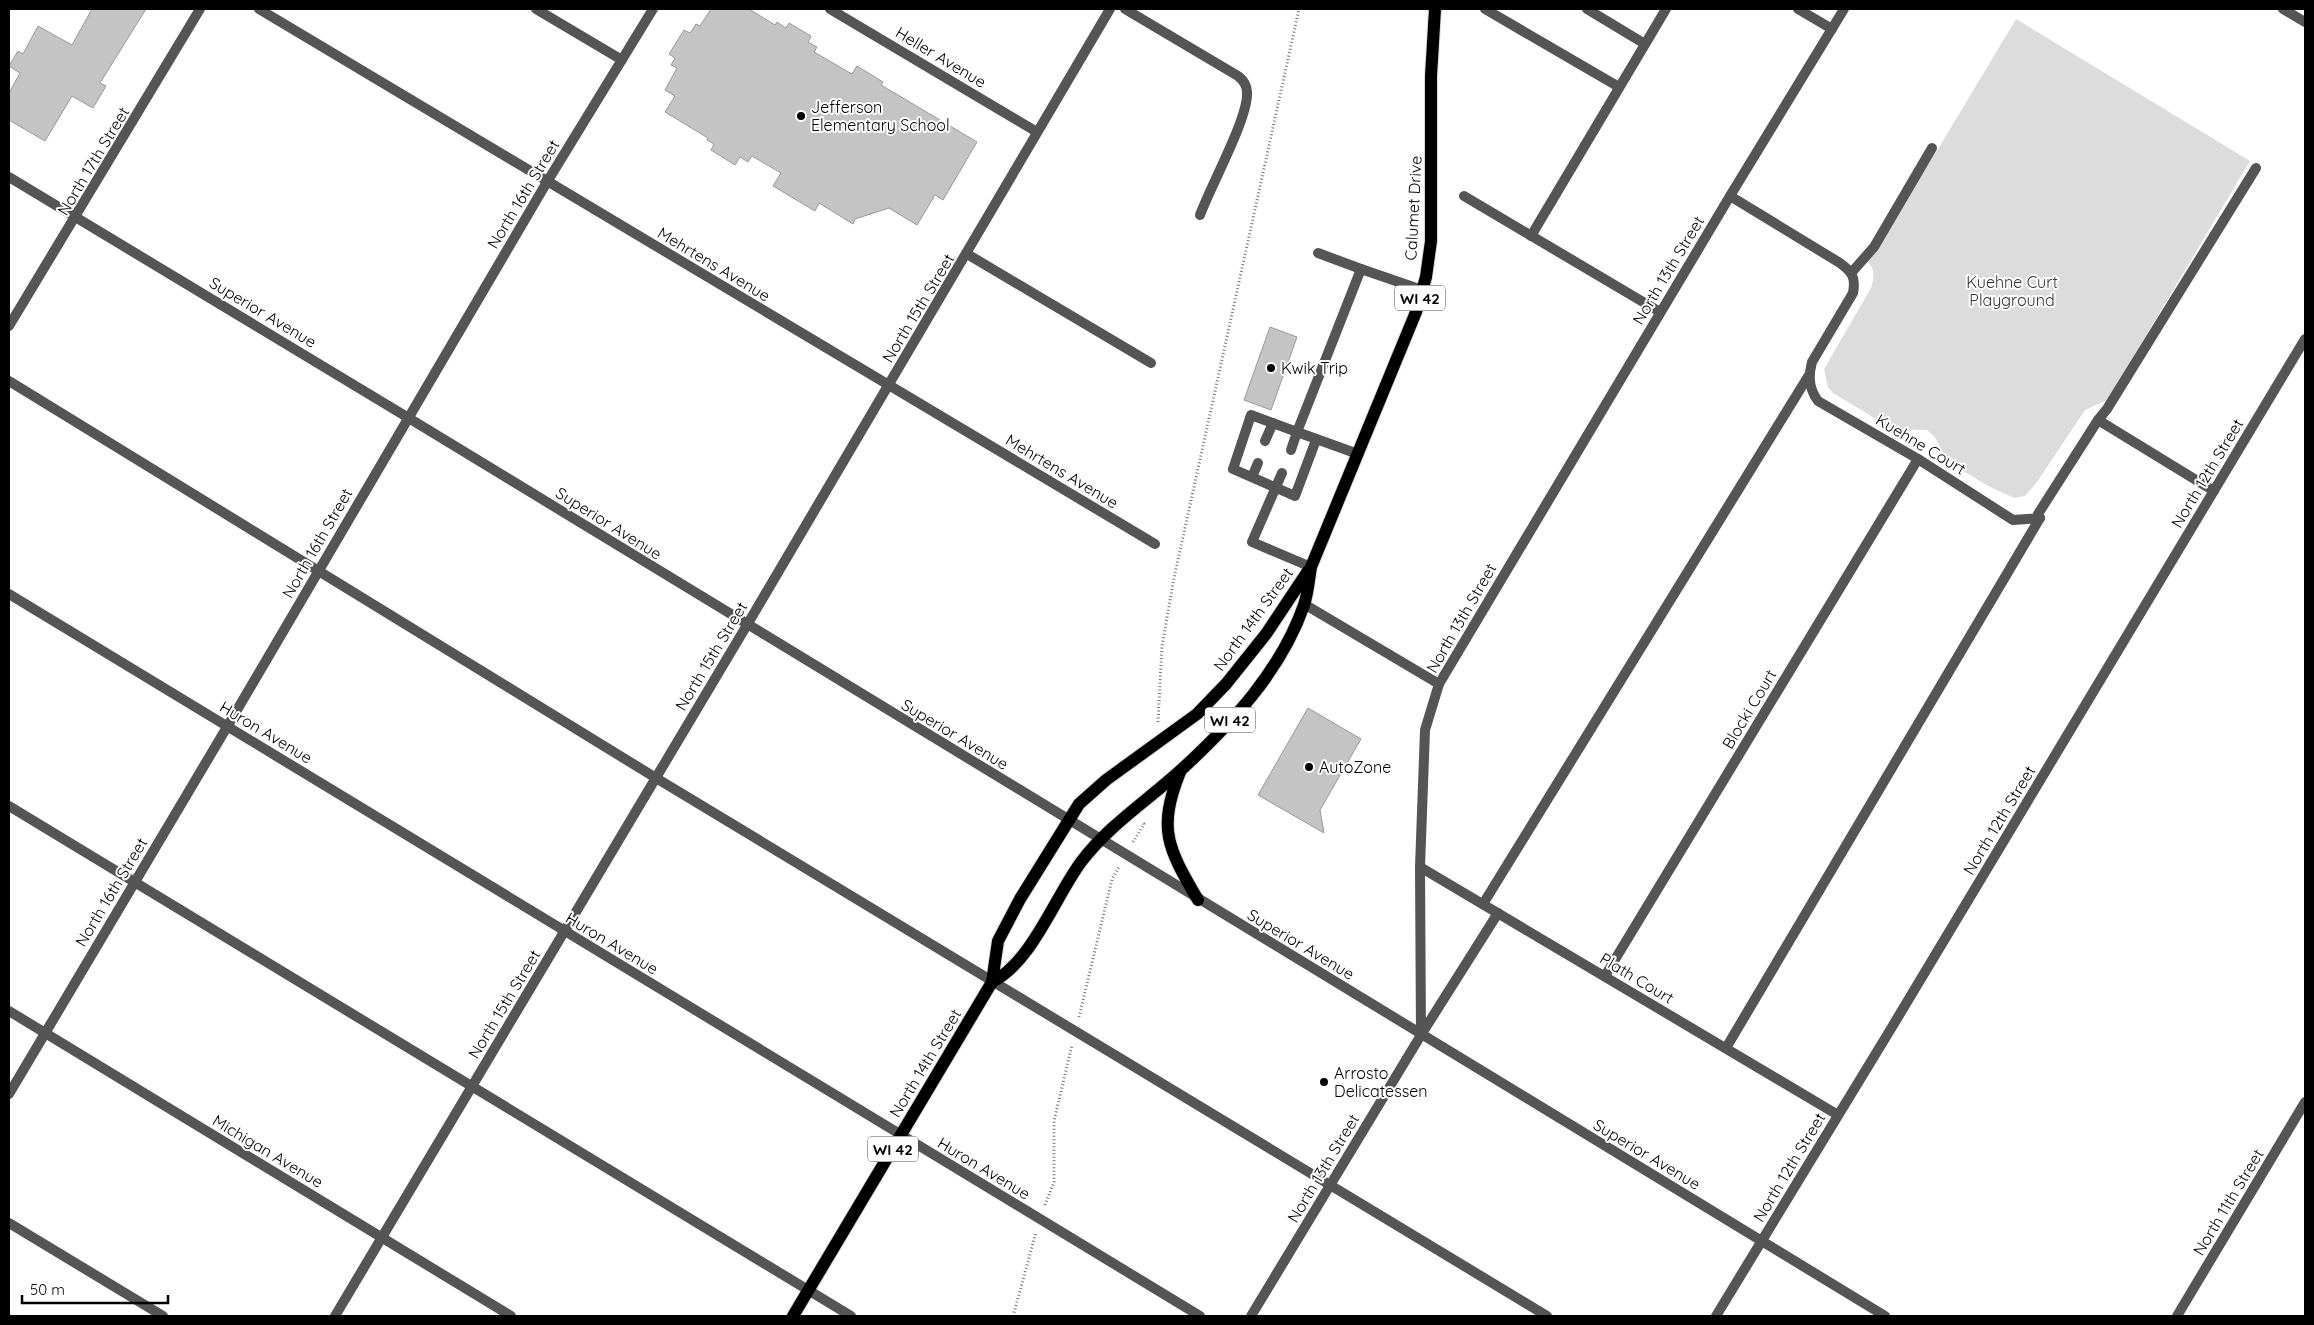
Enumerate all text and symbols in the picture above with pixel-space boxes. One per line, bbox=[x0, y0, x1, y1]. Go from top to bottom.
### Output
street label: Heller Avenue bbox=[892, 22, 990, 92]
place label: Jefferson Elementary School bbox=[811, 97, 950, 135]
street label: North 17th Street bbox=[53, 103, 133, 219]
marker: Jefferson Elementary School bbox=[795, 110, 807, 122]
street label: North 16th Street bbox=[483, 136, 563, 252]
street label: Calumet Drive bbox=[1400, 155, 1426, 261]
street label: North 13th Street bbox=[1628, 212, 1708, 328]
street label: Mehrtens Avenue bbox=[654, 223, 774, 305]
street label: North 15th Street bbox=[878, 250, 958, 366]
street label: Superior Avenue bbox=[206, 272, 320, 352]
park label: Kuehne Curt Playground bbox=[1966, 272, 2058, 310]
road number: WI 42 bbox=[1395, 286, 1445, 310]
place label: Kwik Trip bbox=[1281, 358, 1348, 378]
marker: Kwik Trip bbox=[1265, 362, 1277, 374]
street label: Kuehne Court bbox=[1872, 409, 1970, 479]
street label: North 12th Street bbox=[2167, 415, 2247, 531]
street label: Mehrtens Avenue bbox=[1002, 430, 1122, 512]
street label: Superior Avenue bbox=[552, 482, 666, 564]
street label: North 16th Street bbox=[277, 485, 357, 601]
street label: North 13th Street bbox=[1422, 560, 1500, 676]
street label: North 14th Street bbox=[1209, 563, 1297, 675]
street label: North 15th Street bbox=[671, 598, 751, 714]
street label: Blocki Court bbox=[1718, 666, 1780, 752]
street label: Superior Avenue bbox=[898, 694, 1012, 774]
street label: Huron Avenue bbox=[216, 697, 316, 767]
road number: WI 42 bbox=[1205, 708, 1255, 732]
place label: AutoZone bbox=[1319, 757, 1391, 777]
marker: AutoZone bbox=[1303, 761, 1315, 773]
street label: North 12th Street bbox=[1959, 762, 2039, 878]
street label: North 16th Street bbox=[71, 834, 151, 950]
street label: Superior Avenue bbox=[1244, 904, 1358, 984]
street label: Huron Avenue bbox=[562, 908, 662, 978]
street label: North 15th Street bbox=[464, 946, 544, 1062]
street label: Plath Court bbox=[1596, 948, 1678, 1008]
street label: North 14th Street bbox=[885, 1005, 965, 1121]
place label: Arrosto Delicatessen bbox=[1334, 1063, 1427, 1101]
marker: Arrosto Delicatessen bbox=[1318, 1076, 1330, 1088]
street label: North 12th Street bbox=[1749, 1109, 1829, 1225]
street label: Michigan Avenue bbox=[209, 1110, 327, 1192]
street label: North 13th Street bbox=[1283, 1110, 1363, 1226]
street label: Superior Avenue bbox=[1590, 1114, 1704, 1194]
street label: Huron Avenue bbox=[934, 1133, 1034, 1203]
road number: WI 42 bbox=[868, 1136, 918, 1162]
street label: North 11th Street bbox=[2188, 1145, 2268, 1259]
scale bar bbox=[22, 1272, 169, 1304]
text: 50 m bbox=[30, 1280, 65, 1299]

